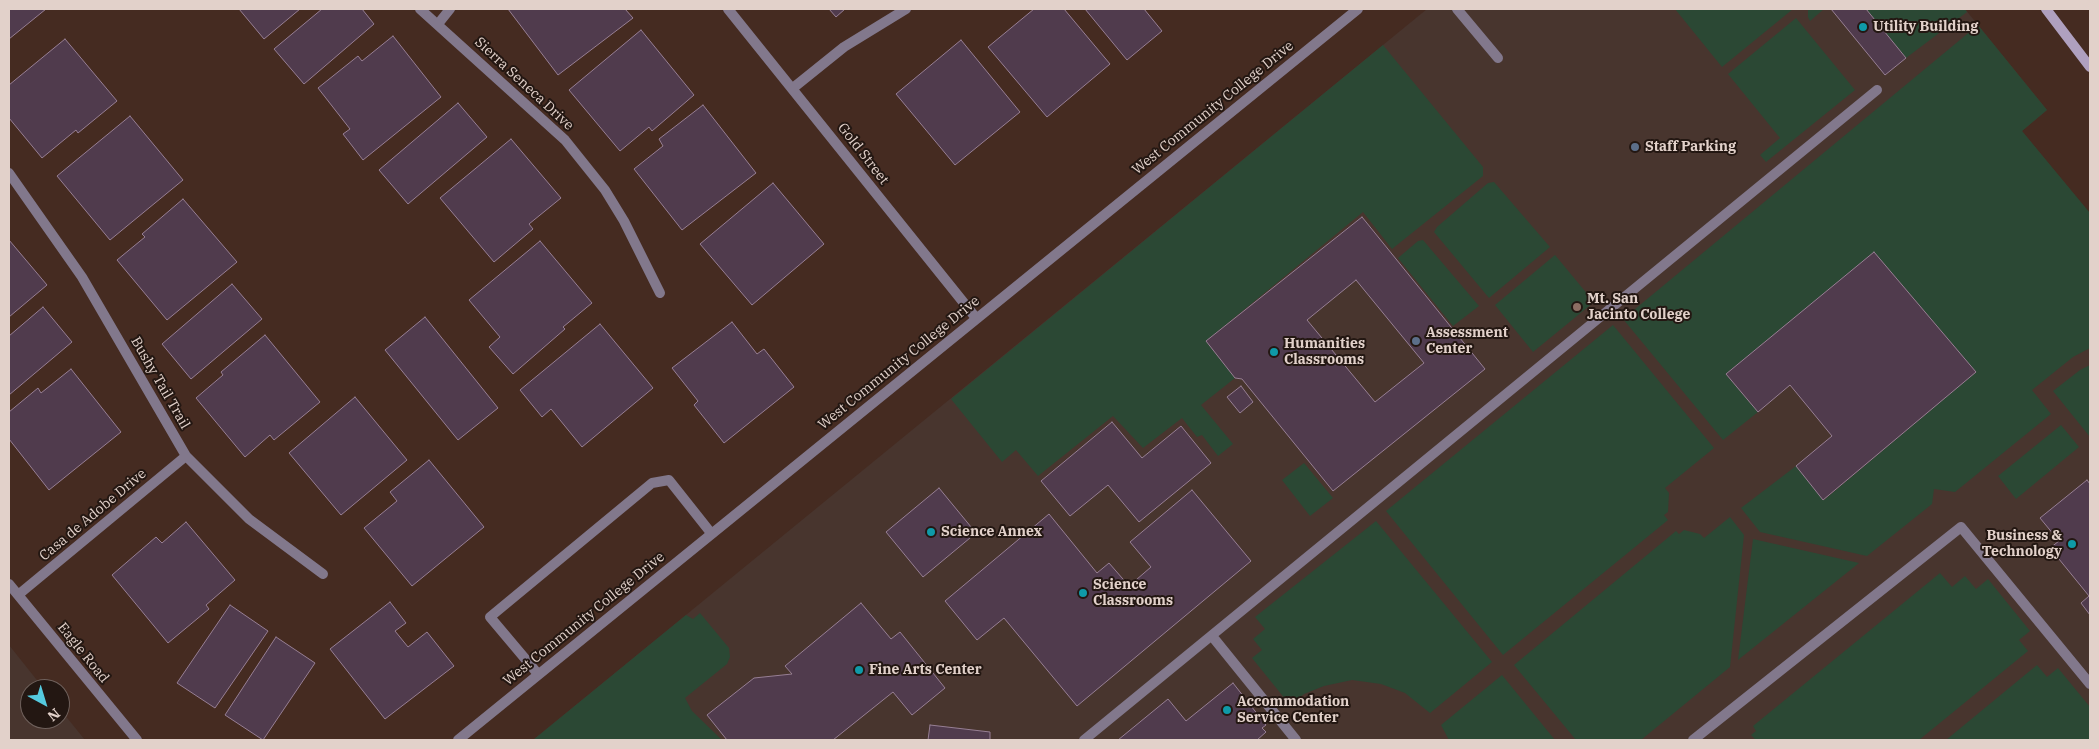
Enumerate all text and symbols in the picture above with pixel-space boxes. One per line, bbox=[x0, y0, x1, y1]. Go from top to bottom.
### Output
place label: Utility Building bbox=[1873, 19, 1978, 35]
marker: Utility Building bbox=[1857, 21, 1869, 33]
street label: Sierra Seneca Drive bbox=[471, 34, 577, 134]
street label: West Community College Drive bbox=[1129, 38, 1297, 178]
street label: Gold Street bbox=[834, 120, 892, 188]
place label: Staff Parking bbox=[1645, 139, 1736, 155]
marker: Staff Parking bbox=[1629, 141, 1641, 153]
place label: Mt. San Jacinto College bbox=[1587, 291, 1690, 324]
street label: West Community College Drive bbox=[815, 293, 983, 433]
marker: Mt. San Jacinto College bbox=[1571, 301, 1583, 313]
place label: Assessment Center bbox=[1426, 325, 1508, 358]
street label: Bushy Tail Trail bbox=[127, 334, 193, 432]
marker: Assessment Center bbox=[1410, 335, 1422, 347]
place label: Humanities Classrooms bbox=[1284, 336, 1365, 368]
marker: Humanities Classrooms bbox=[1268, 346, 1280, 358]
street label: Casa de Adobe Drive bbox=[36, 465, 150, 565]
place label: Science Annex bbox=[941, 524, 1042, 540]
marker: Science Annex bbox=[925, 526, 937, 538]
place label: Business & Technology bbox=[1982, 528, 2062, 560]
marker: Business & Technology bbox=[2066, 538, 2078, 550]
street label: West Community College Drive bbox=[500, 549, 668, 689]
place label: Science Classrooms bbox=[1093, 577, 1173, 610]
marker: Science Classrooms bbox=[1077, 587, 1089, 599]
street label: Eagle Road bbox=[54, 620, 112, 686]
place label: Fine Arts Center bbox=[869, 662, 982, 678]
marker: Fine Arts Center bbox=[853, 664, 865, 676]
north arrow bbox=[20, 679, 70, 729]
place label: Accommodation Service Center bbox=[1237, 694, 1349, 726]
text: N bbox=[44, 704, 64, 725]
marker: Accommodation Service Center bbox=[1221, 704, 1233, 716]

